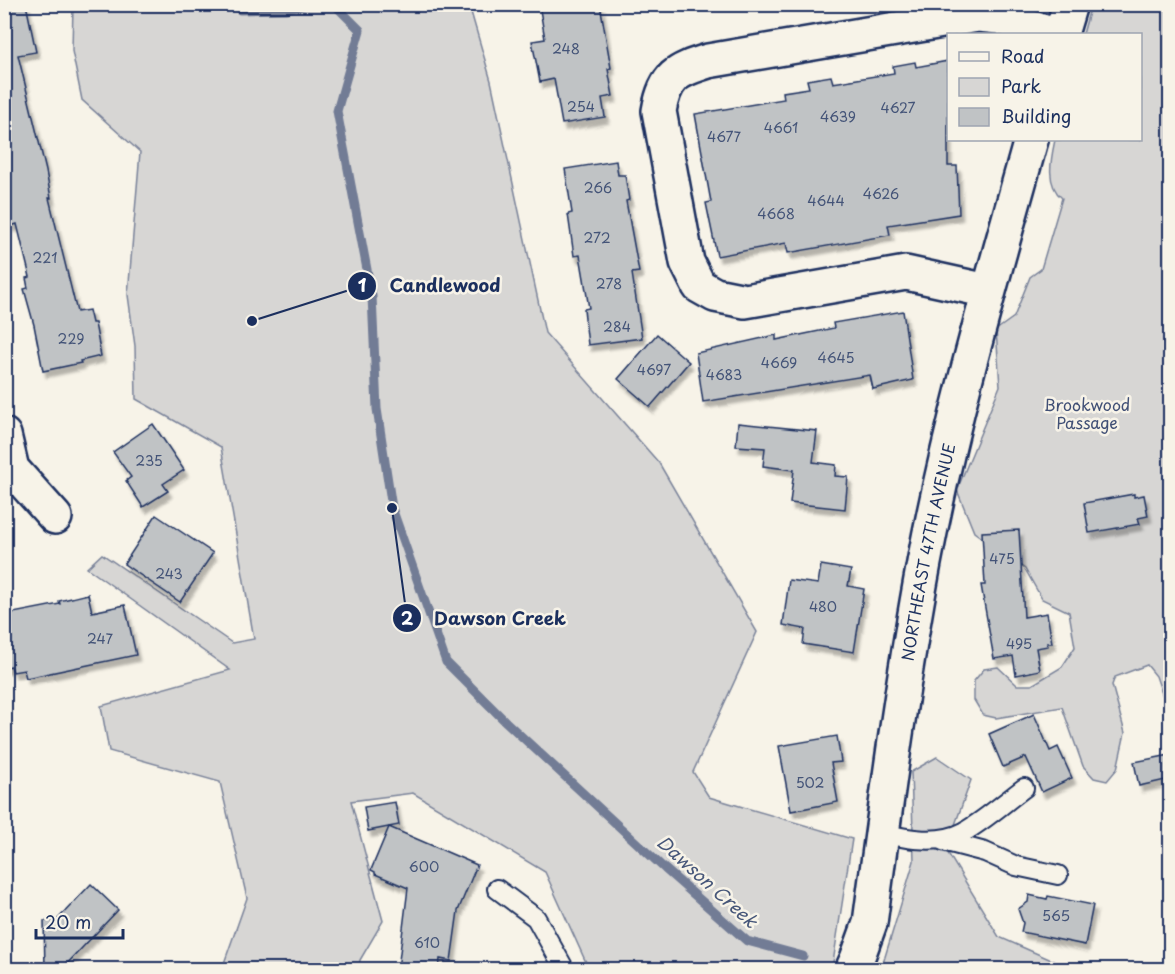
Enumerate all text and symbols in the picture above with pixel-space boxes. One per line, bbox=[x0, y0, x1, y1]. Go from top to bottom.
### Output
legend bbox=[947, 33, 1142, 141]
house number: 248 bbox=[552, 38, 580, 59]
text: Road bbox=[1001, 42, 1045, 69]
text: Park bbox=[1001, 72, 1041, 99]
house number: 254 bbox=[567, 96, 595, 117]
house number: 4627 bbox=[880, 97, 916, 118]
text: Building bbox=[1001, 102, 1071, 129]
house number: 4639 bbox=[820, 106, 856, 127]
house number: 4661 bbox=[764, 117, 798, 138]
house number: 4677 bbox=[707, 126, 741, 147]
house number: 266 bbox=[584, 177, 612, 198]
house number: 4626 bbox=[863, 183, 899, 204]
house number: 4644 bbox=[807, 190, 845, 211]
house number: 4668 bbox=[757, 203, 795, 224]
house number: 272 bbox=[583, 227, 611, 248]
house number: 221 bbox=[32, 247, 58, 268]
callout: Candlewood bbox=[347, 268, 512, 304]
text: 1 bbox=[358, 271, 367, 298]
text: Candlewood bbox=[390, 271, 500, 298]
house number: 278 bbox=[596, 273, 622, 294]
house number: 284 bbox=[603, 316, 631, 337]
house number: 229 bbox=[58, 328, 84, 349]
house number: 4645 bbox=[818, 347, 854, 368]
house number: 4669 bbox=[761, 352, 797, 373]
house number: 4697 bbox=[637, 359, 671, 380]
house number: 4683 bbox=[706, 364, 742, 385]
park label: Brookwood Passage bbox=[1044, 392, 1130, 434]
street label: NORTHEAST 47TH AVENUE bbox=[894, 440, 960, 662]
house number: 235 bbox=[135, 450, 163, 471]
house number: 475 bbox=[989, 548, 1015, 569]
house number: 243 bbox=[155, 563, 183, 584]
house number: 480 bbox=[809, 596, 837, 617]
callout: Dawson Creek bbox=[392, 600, 579, 636]
text: 2 bbox=[401, 604, 414, 631]
text: Dawson Creek bbox=[434, 604, 566, 631]
house number: 247 bbox=[87, 628, 114, 649]
house number: 495 bbox=[1006, 633, 1032, 654]
house number: 502 bbox=[796, 772, 824, 793]
water label: Dawson Creek bbox=[652, 828, 765, 934]
house number: 600 bbox=[409, 856, 439, 877]
scale bar bbox=[36, 902, 123, 940]
house number: 565 bbox=[1042, 905, 1070, 926]
text: 20 m bbox=[45, 908, 91, 935]
house number: 610 bbox=[414, 932, 440, 953]

